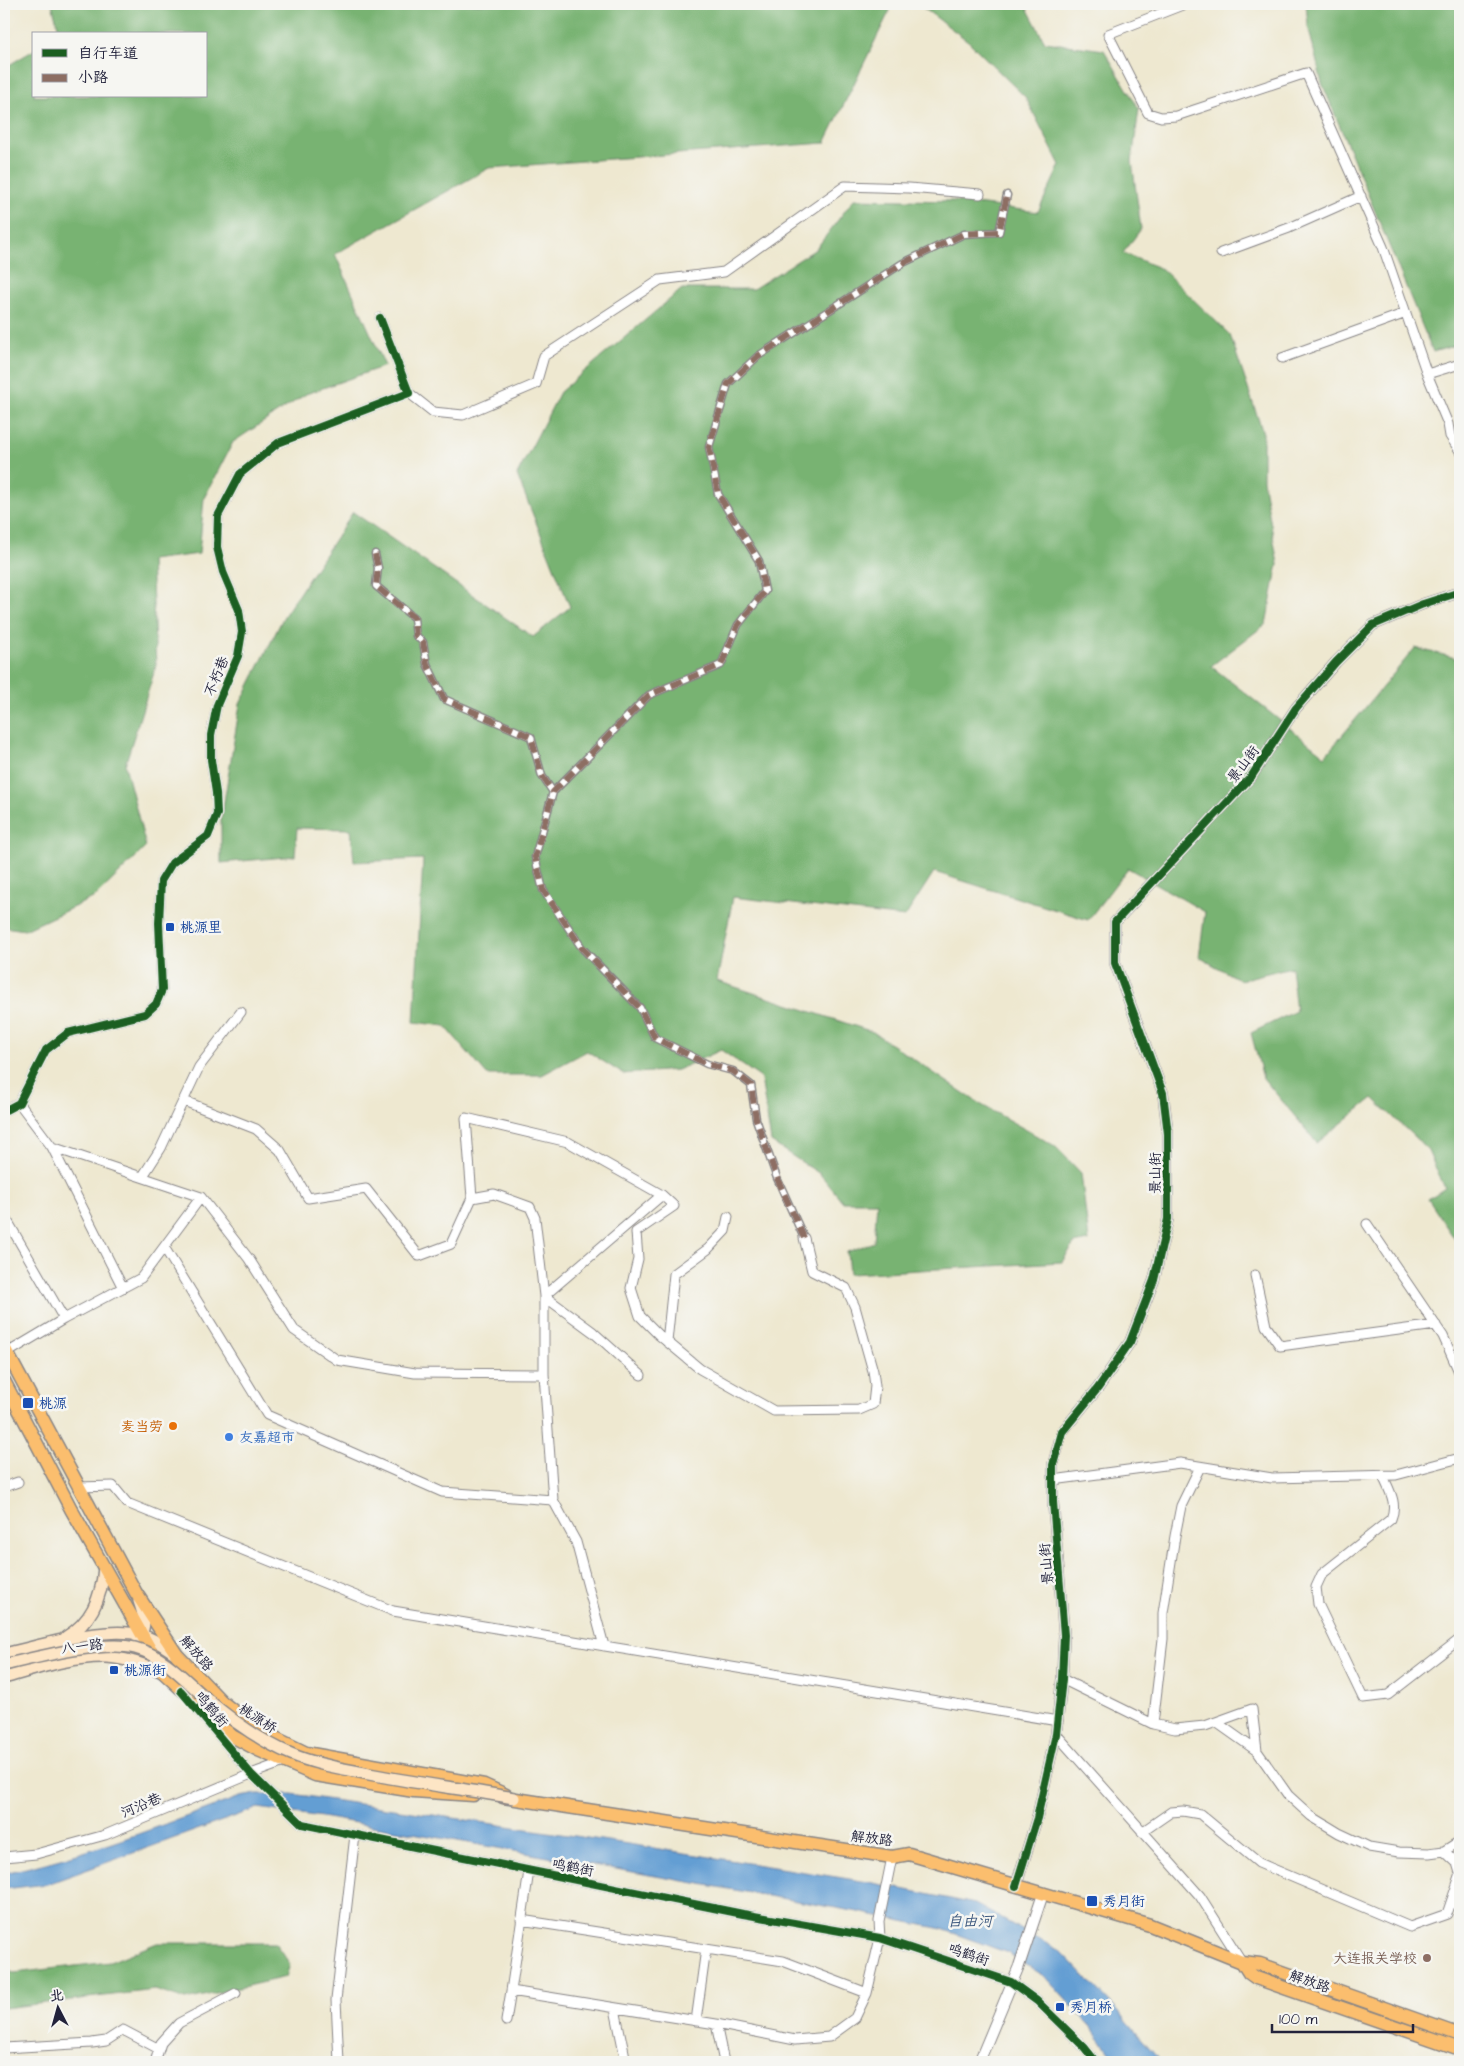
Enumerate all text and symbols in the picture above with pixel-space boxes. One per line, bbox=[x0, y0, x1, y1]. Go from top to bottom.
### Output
legend bbox=[32, 32, 208, 98]
text: 自行车道 bbox=[78, 43, 138, 64]
text: 小路 bbox=[78, 67, 108, 88]
street label: 不朽巷 bbox=[200, 652, 234, 700]
street label: 景山街 bbox=[1223, 742, 1264, 787]
place label: 桃源里 bbox=[180, 918, 222, 938]
marker: 桃源里 bbox=[164, 921, 176, 933]
street label: 景山街 bbox=[1146, 1152, 1166, 1194]
place label: 桃源 bbox=[39, 1394, 67, 1414]
marker: 桃源 bbox=[21, 1396, 35, 1410]
place label: 麦当劳 bbox=[121, 1417, 163, 1437]
marker: 麦当劳 bbox=[167, 1420, 179, 1432]
place label: 友嘉超市 bbox=[239, 1428, 295, 1448]
marker: 友嘉超市 bbox=[223, 1431, 235, 1443]
street label: 景山街 bbox=[1035, 1542, 1059, 1586]
street label: 解放路 bbox=[175, 1631, 218, 1676]
street label: 八一路 bbox=[60, 1635, 104, 1659]
place label: 桃源街 bbox=[124, 1661, 166, 1681]
marker: 桃源街 bbox=[108, 1664, 120, 1676]
street label: 鸣鹤街 bbox=[190, 1687, 232, 1732]
street label: 桃源桥 bbox=[234, 1699, 281, 1739]
street label: 河沿巷 bbox=[118, 1788, 166, 1823]
street label: 解放路 bbox=[850, 1827, 894, 1851]
street label: 鸣鹤街 bbox=[550, 1854, 595, 1882]
place label: 秀月街 bbox=[1103, 1892, 1145, 1912]
marker: 秀月街 bbox=[1085, 1894, 1099, 1908]
water label: 自由河 bbox=[947, 1911, 995, 1932]
street label: 鸣鹤街 bbox=[946, 1939, 992, 1971]
place label: 大连报关学校 bbox=[1333, 1949, 1417, 1969]
marker: 大连报关学校 bbox=[1421, 1952, 1433, 1964]
street label: 解放路 bbox=[1287, 1966, 1333, 1998]
north arrow bbox=[32, 1984, 82, 2034]
text: 北 bbox=[49, 1985, 65, 2007]
place label: 秀月桥 bbox=[1070, 1998, 1112, 2018]
marker: 秀月桥 bbox=[1054, 2001, 1066, 2013]
scale bar bbox=[1272, 2001, 1413, 2033]
text: 100 m bbox=[1279, 2009, 1318, 2030]

